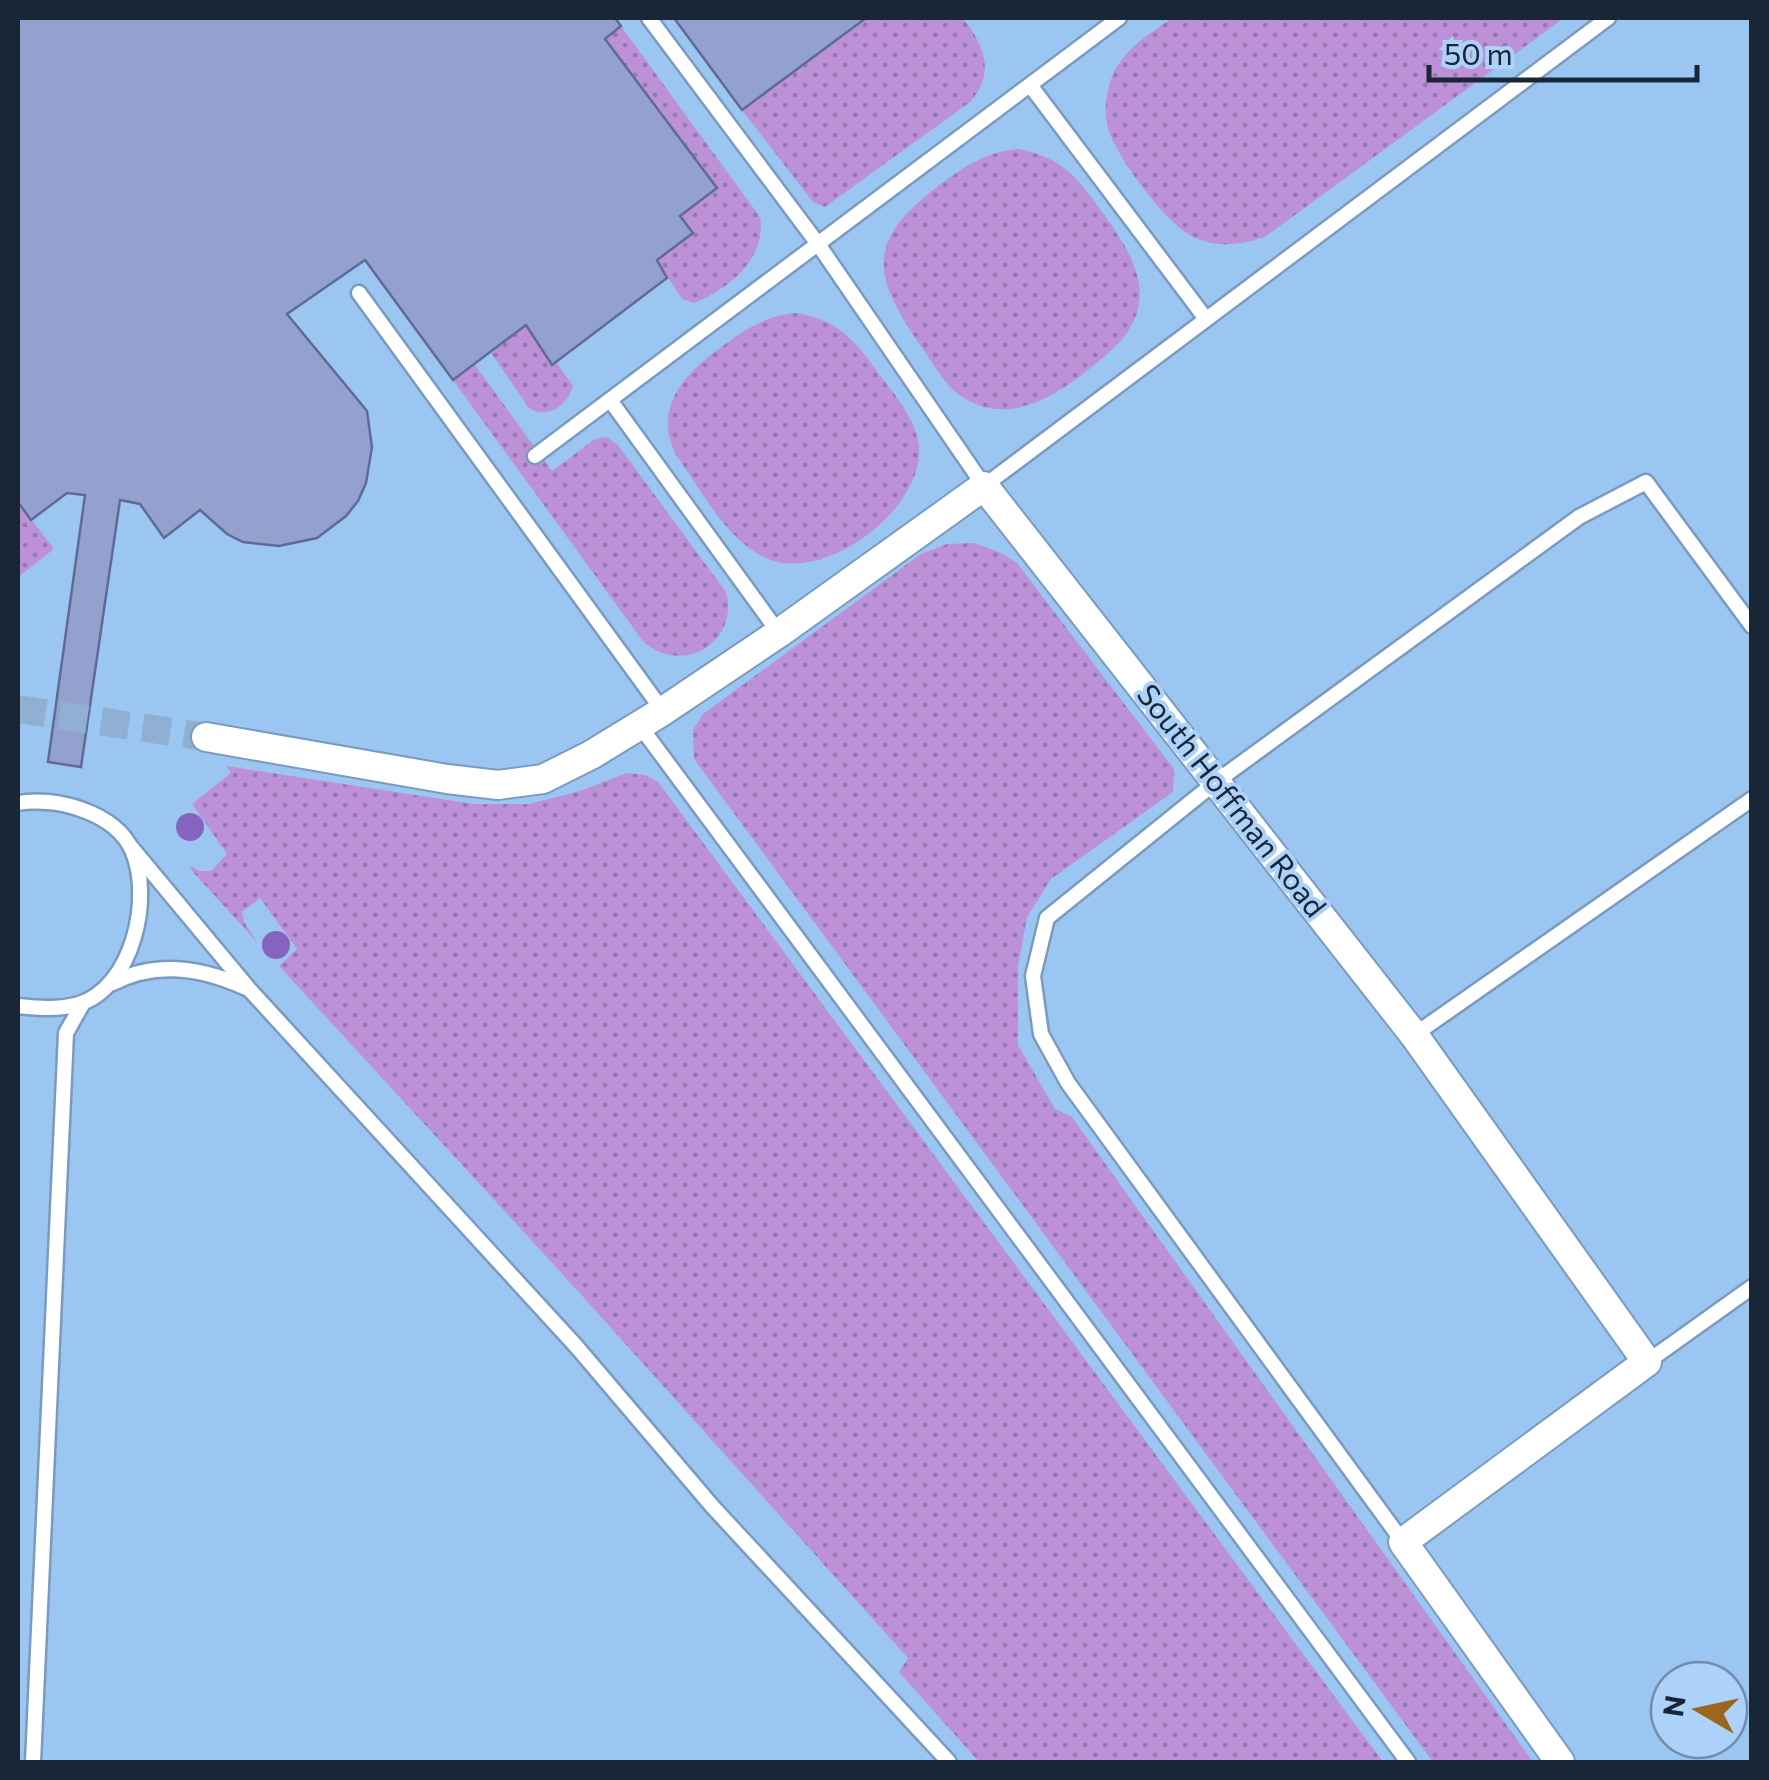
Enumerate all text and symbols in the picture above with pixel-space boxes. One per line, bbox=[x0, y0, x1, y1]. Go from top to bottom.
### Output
scale bar bbox=[1429, 20, 1696, 82]
text: 50 m bbox=[1444, 34, 1513, 71]
street label: South Hoffman Road bbox=[1130, 676, 1335, 923]
north arrow bbox=[1649, 1660, 1749, 1760]
text: N bbox=[1655, 1693, 1692, 1719]

